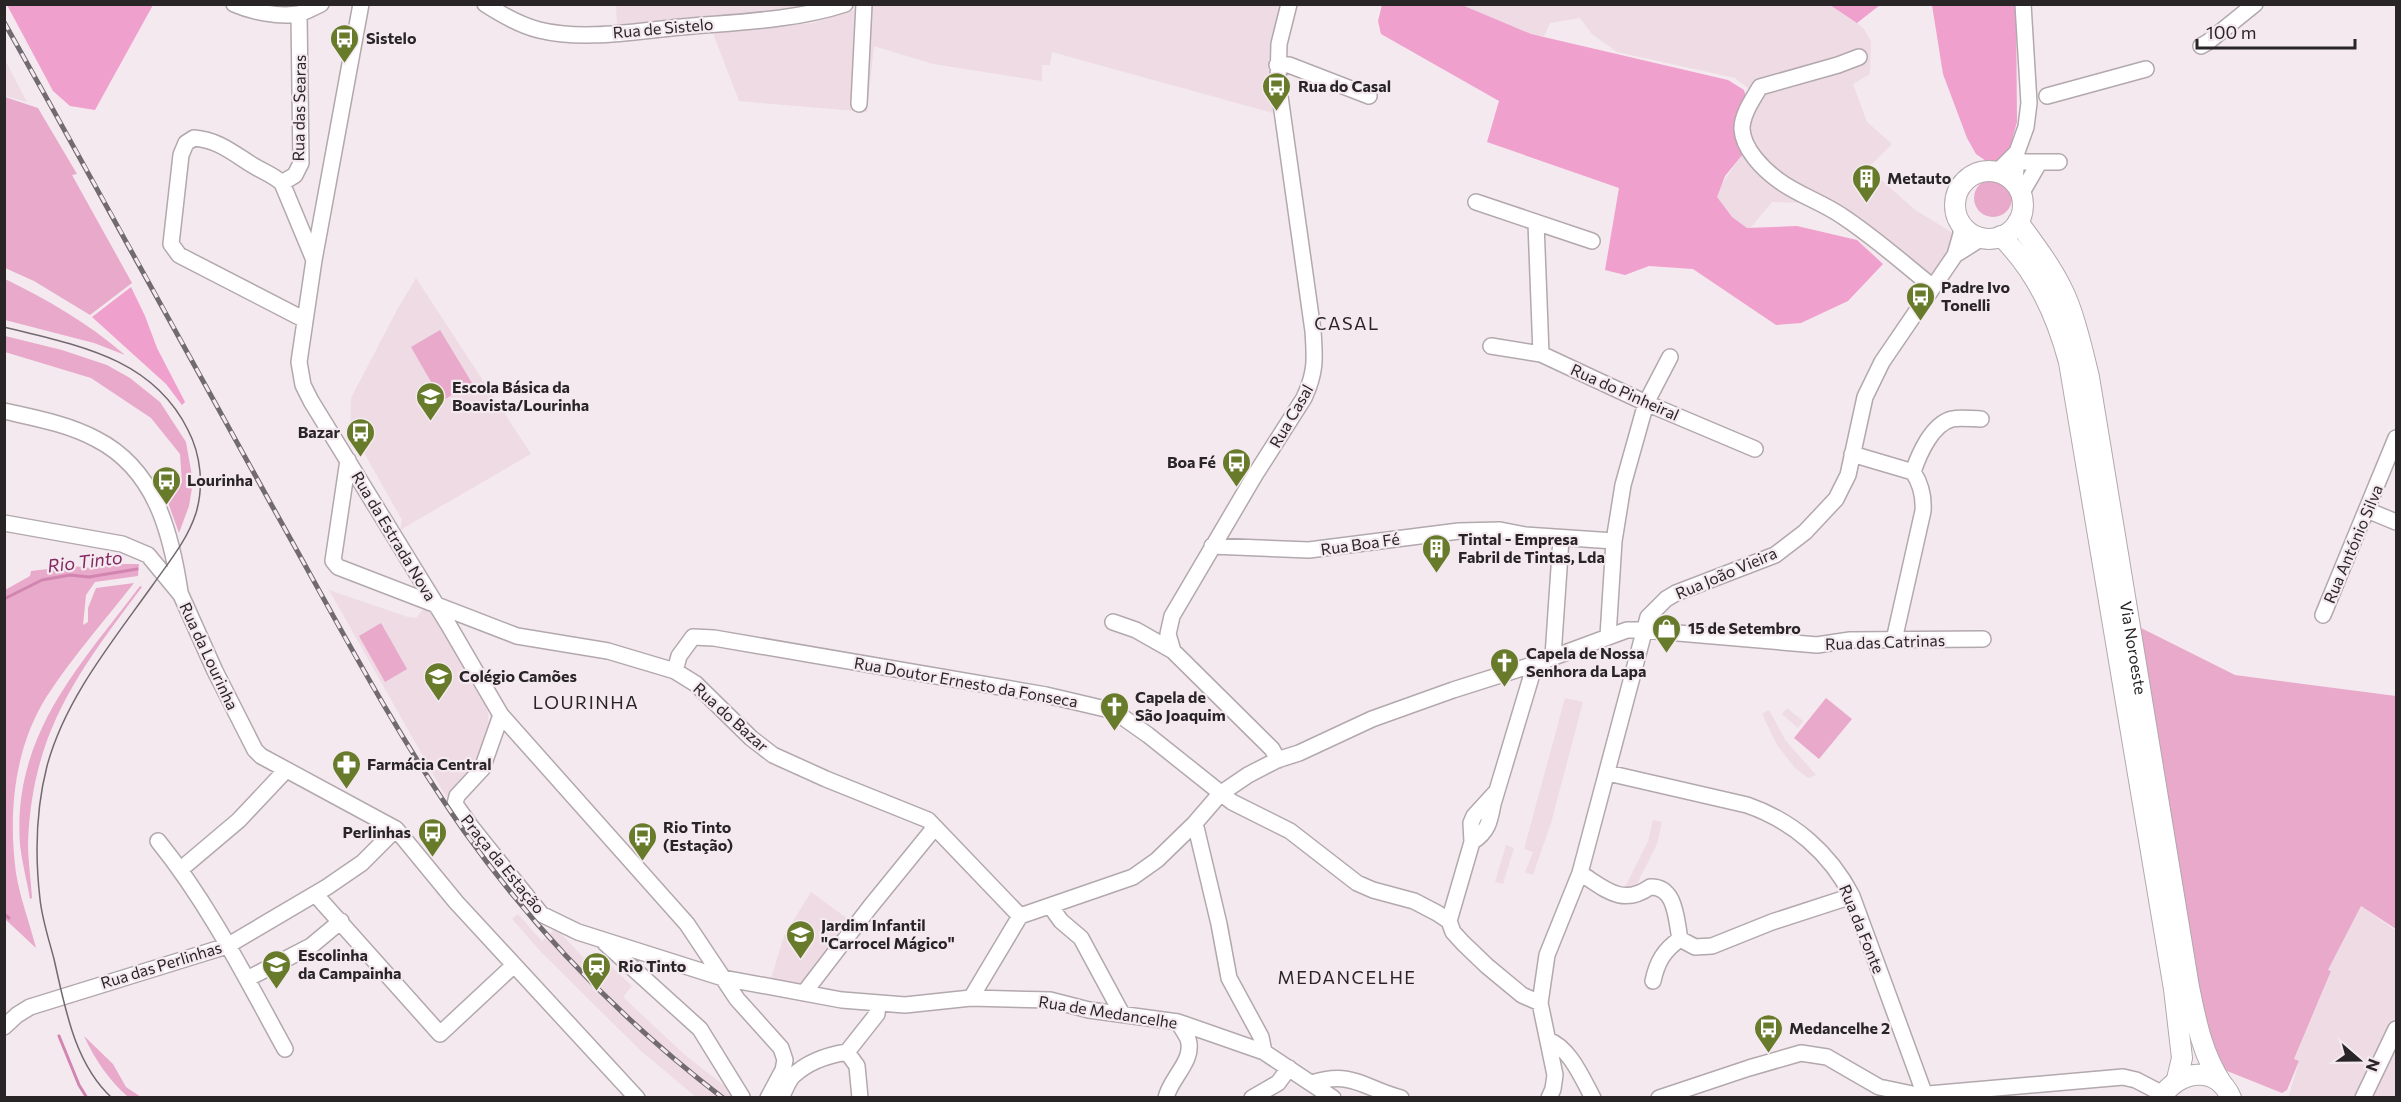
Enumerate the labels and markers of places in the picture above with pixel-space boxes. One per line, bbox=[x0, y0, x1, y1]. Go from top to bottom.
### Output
bus stop icon: Sistelo bbox=[329, 22, 361, 64]
place label: Sistelo bbox=[366, 28, 417, 47]
bus stop icon: Rua do Casal bbox=[1261, 70, 1293, 112]
place label: Rua do Casal bbox=[1298, 76, 1391, 95]
building icon: Metauto bbox=[1850, 162, 1882, 204]
place label: Metauto bbox=[1887, 168, 1952, 187]
place label: Padre Ivo Tonelli bbox=[1941, 277, 2010, 314]
bus stop icon: Padre Ivo Tonelli bbox=[1904, 280, 1936, 322]
place label: Escola Básica da Boavista/Lourinha bbox=[452, 377, 589, 414]
school or university icon: Escola Básica da Boavista/Lourinha bbox=[415, 380, 447, 422]
bus stop icon: Bazar bbox=[345, 416, 377, 458]
place label: Bazar bbox=[298, 422, 340, 441]
bus stop icon: Boa Fé bbox=[1221, 446, 1253, 488]
place label: Boa Fé bbox=[1167, 452, 1216, 471]
bus stop icon: Lourinha bbox=[150, 464, 182, 506]
place label: Lourinha bbox=[187, 470, 253, 489]
place label: Tintal - Empresa Fabril de Tintas, Lda bbox=[1458, 529, 1605, 566]
building icon: Tintal - Empresa Fabril de Tintas, Lda bbox=[1421, 532, 1453, 574]
shop icon: 15 de Setembro bbox=[1651, 612, 1683, 654]
place label: 15 de Setembro bbox=[1688, 618, 1801, 637]
place label: Capela de Nossa Senhora da Lapa bbox=[1526, 643, 1647, 680]
church icon: Capela de Nossa Senhora da Lapa bbox=[1489, 646, 1521, 688]
school or university icon: Colégio Camões bbox=[422, 660, 454, 702]
place label: Colégio Camões bbox=[459, 666, 577, 685]
place label: Capela de São Joaquim bbox=[1135, 687, 1226, 724]
church icon: Capela de São Joaquim bbox=[1098, 690, 1130, 732]
pharmacy icon: Farmácia Central bbox=[330, 748, 362, 790]
place label: Farmácia Central bbox=[367, 754, 492, 773]
bus stop icon: Perlinhas bbox=[416, 816, 448, 858]
place label: Rio Tinto (Estação) bbox=[663, 817, 733, 854]
bus stop icon: Rio Tinto (Estação) bbox=[626, 820, 658, 862]
place label: Perlinhas bbox=[343, 822, 411, 841]
place label: Jardim Infantil "Carrocel Mágico" bbox=[821, 915, 955, 952]
school or university icon: Jardim Infantil "Carrocel Mágico" bbox=[784, 918, 816, 960]
place label: Escolinha da Campainha bbox=[298, 945, 401, 982]
school or university icon: Escolinha da Campainha bbox=[261, 948, 293, 990]
station icon: Rio Tinto bbox=[581, 950, 613, 992]
place label: Rio Tinto bbox=[618, 956, 687, 975]
bus stop icon: Medancelhe 2 bbox=[1752, 1012, 1784, 1054]
place label: Medancelhe 2 bbox=[1789, 1018, 1890, 1037]

